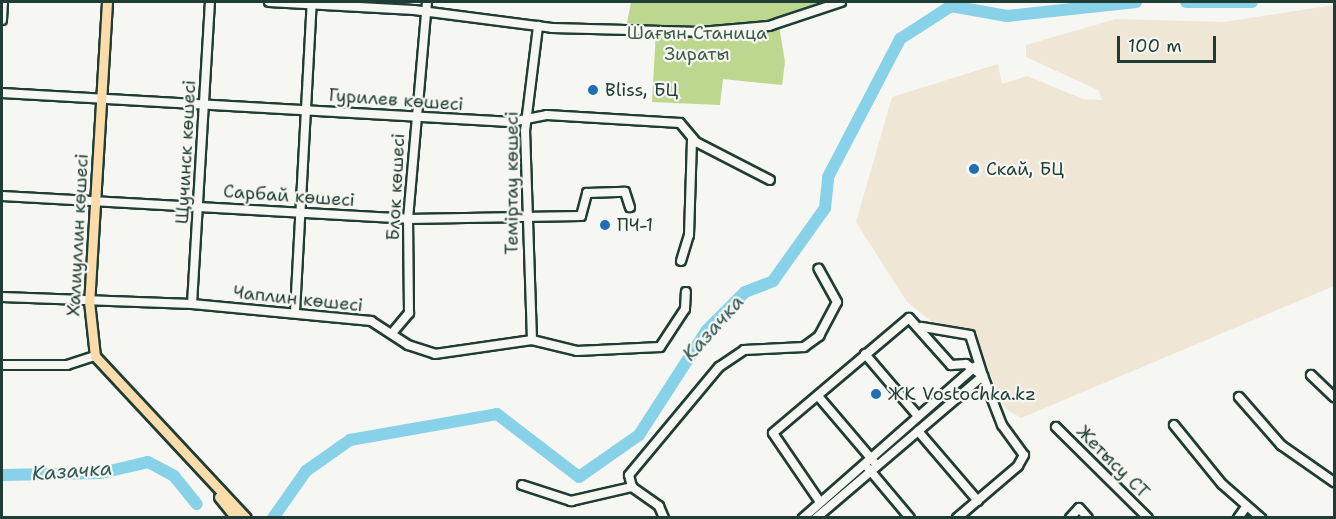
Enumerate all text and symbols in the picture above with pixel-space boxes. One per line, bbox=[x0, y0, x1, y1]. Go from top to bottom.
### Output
park label: Шағын Станица Зираты bbox=[627, 23, 767, 66]
scale bar bbox=[1120, 24, 1219, 62]
text: 100 m bbox=[1128, 34, 1182, 58]
street label: Щучинск көшесі bbox=[171, 79, 201, 225]
place label: Bliss, БЦ bbox=[605, 79, 678, 101]
marker: Bliss, БЦ bbox=[586, 83, 600, 97]
street label: Гурилев көшесі bbox=[328, 85, 464, 115]
street label: Теміртау көшесі bbox=[501, 111, 523, 255]
street label: Блок көшесі bbox=[382, 133, 410, 241]
street label: Халиуллин көшесі bbox=[63, 153, 93, 317]
place label: Скай, БЦ bbox=[986, 158, 1064, 180]
marker: Скай, БЦ bbox=[967, 162, 981, 176]
street label: Сарбай көшесі bbox=[222, 181, 356, 211]
place label: ПЧ-1 bbox=[617, 214, 653, 236]
marker: ПЧ-1 bbox=[598, 218, 612, 232]
street label: Чаплин көшесі bbox=[232, 281, 364, 317]
water label: Казачка bbox=[677, 290, 749, 366]
place label: ЖК Vostochka.kz bbox=[888, 383, 1036, 405]
marker: ЖК Vostochka.kz bbox=[869, 387, 883, 401]
street label: Жетысу СТ bbox=[1072, 421, 1154, 503]
water label: Казачка bbox=[31, 456, 113, 486]

